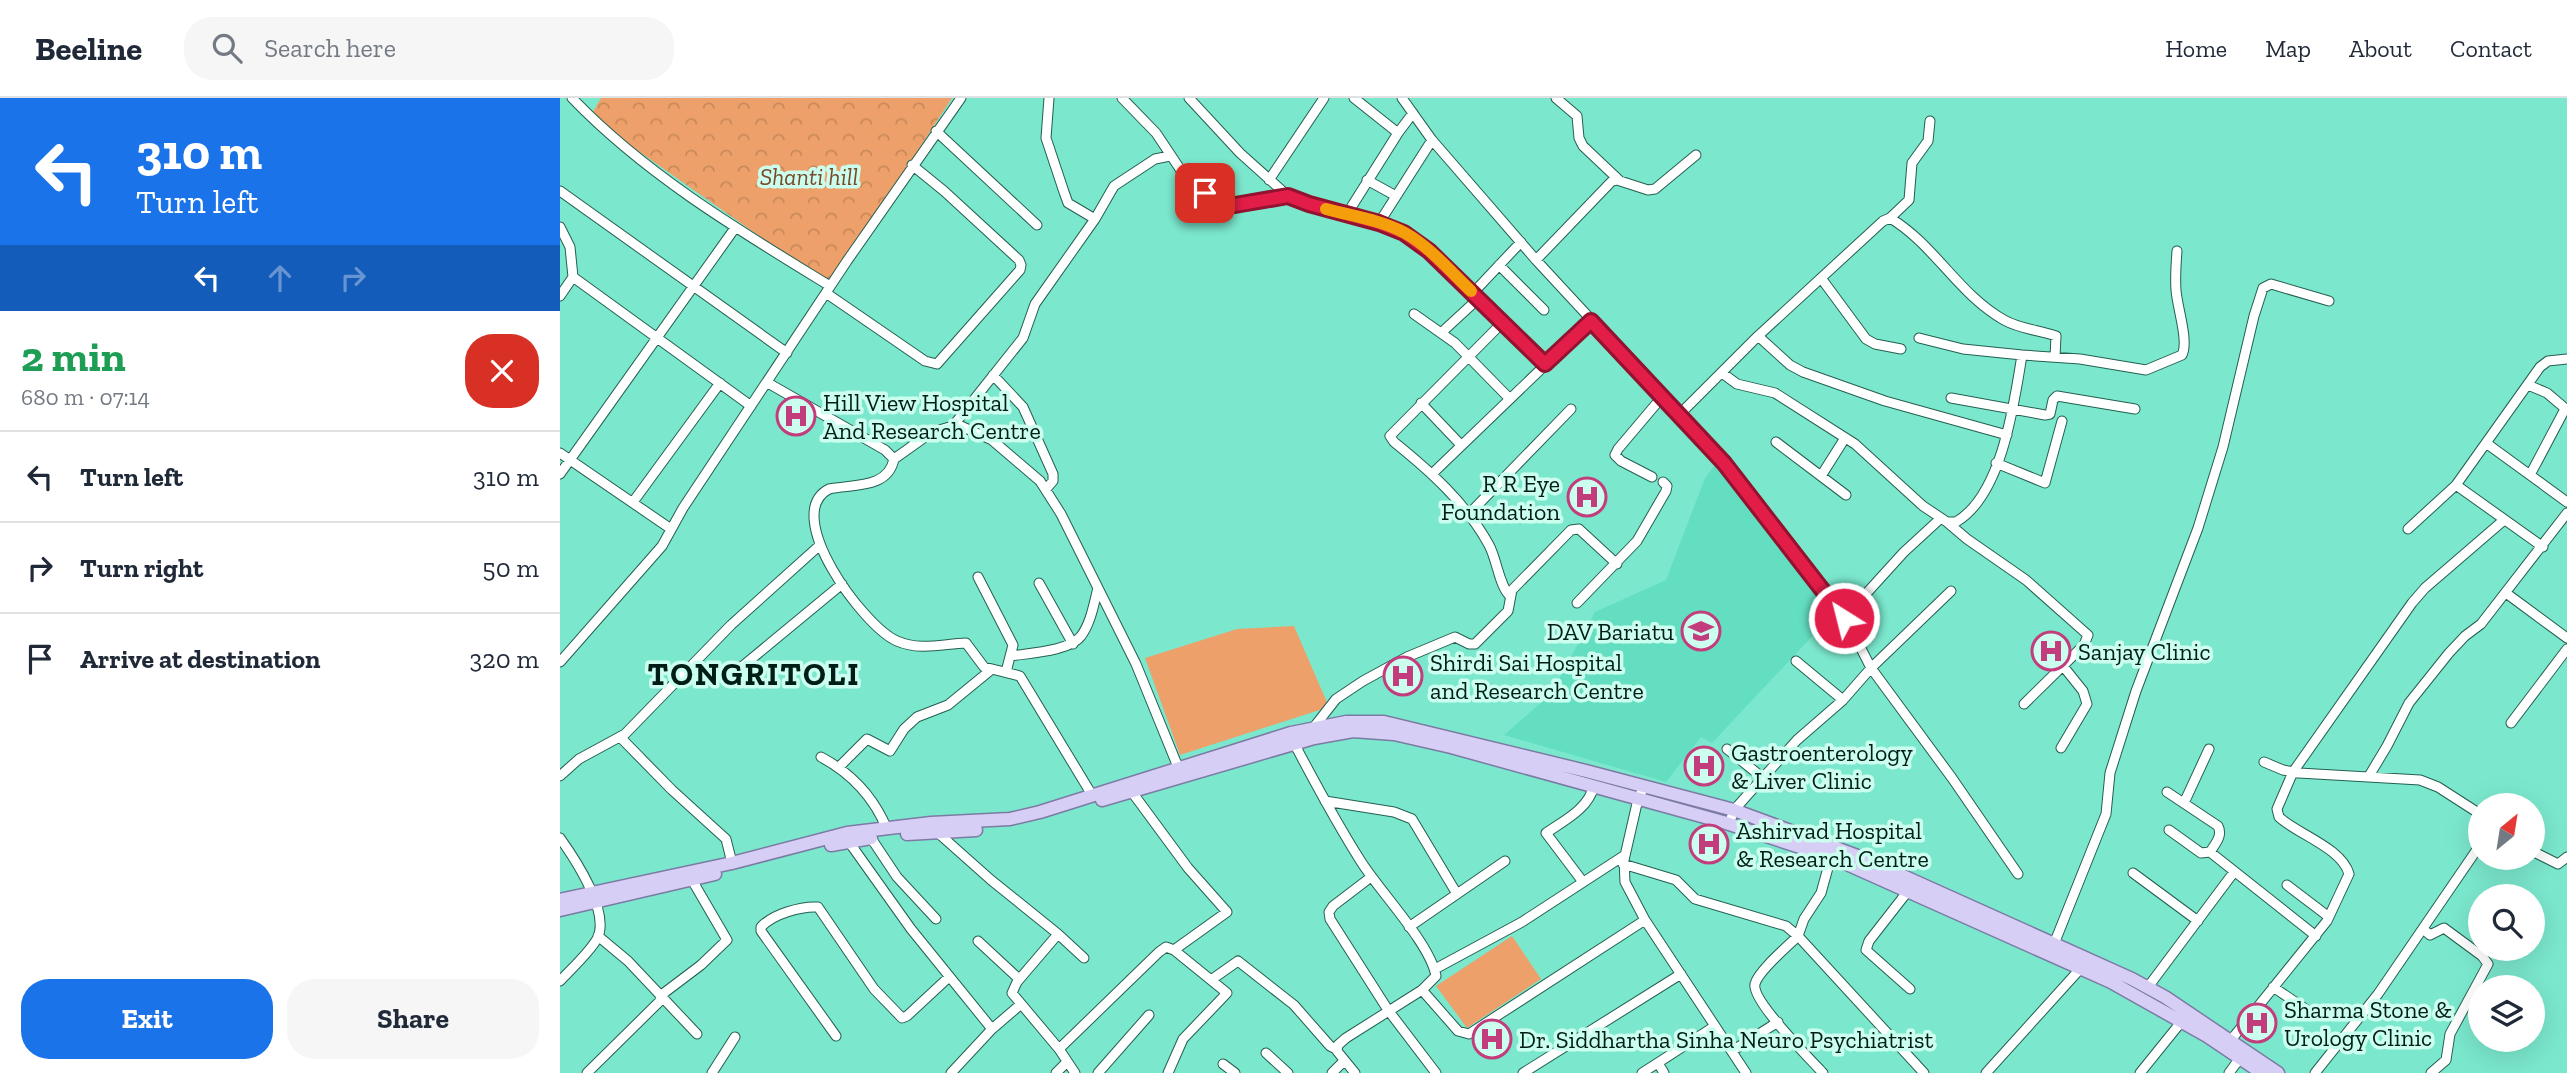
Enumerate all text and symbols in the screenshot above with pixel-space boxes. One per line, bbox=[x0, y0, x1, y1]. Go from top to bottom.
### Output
search box bbox=[184, 17, 674, 80]
text: Beeline bbox=[35, 29, 142, 68]
icon: search bbox=[208, 29, 246, 67]
text: Search here bbox=[264, 32, 396, 64]
text: Home bbox=[2165, 34, 2227, 63]
text: Map bbox=[2265, 34, 2311, 63]
text: About bbox=[2349, 34, 2412, 63]
text: Contact bbox=[2450, 34, 2532, 63]
text: 310 m bbox=[136, 123, 262, 182]
icon: left bbox=[21, 126, 112, 217]
park label: Shanti hill bbox=[760, 162, 858, 191]
pin bbox=[1175, 163, 1235, 223]
icon: arrive bbox=[1186, 174, 1224, 212]
text: Turn left bbox=[136, 183, 258, 221]
icon: left bbox=[188, 259, 226, 297]
icon: ahead bbox=[261, 259, 299, 297]
icon: right bbox=[334, 259, 372, 297]
text: 2 min bbox=[21, 331, 126, 382]
button: close bbox=[465, 334, 539, 408]
text: 680 m · 07:14 bbox=[21, 383, 150, 411]
place label: Hill View Hospital And Research Centre bbox=[823, 388, 1041, 445]
hospital icon: Hill View Hospital And Research Centre bbox=[775, 395, 817, 437]
icon: left bbox=[21, 458, 59, 496]
text: Turn left bbox=[80, 461, 183, 493]
text: 310 m bbox=[473, 461, 539, 493]
place label: R R Eye Foundation bbox=[1441, 469, 1560, 526]
hospital icon: R R Eye Foundation bbox=[1566, 476, 1608, 518]
icon: right bbox=[21, 549, 59, 587]
text: Turn right bbox=[80, 552, 203, 584]
text: 50 m bbox=[482, 552, 539, 584]
position arrow bbox=[1807, 581, 1881, 655]
school or university icon: DAV Bariatu bbox=[1680, 610, 1722, 652]
place label: DAV Bariatu bbox=[1547, 617, 1675, 646]
hospital icon: Sanjay Clinic bbox=[2030, 630, 2072, 672]
place label: Sanjay Clinic bbox=[2078, 637, 2211, 666]
icon: arrive bbox=[21, 640, 59, 678]
text: Arrive at destination bbox=[80, 643, 320, 675]
text: 320 m bbox=[470, 643, 539, 675]
place label: Shirdi Sai Hospital and Research Centre bbox=[1430, 648, 1644, 705]
district label: TONGRITOLI bbox=[647, 655, 861, 693]
hospital icon: Shirdi Sai Hospital and Research Centre bbox=[1382, 655, 1424, 697]
place label: Gastroenterology & Liver Clinic bbox=[1731, 738, 1913, 795]
hospital icon: Gastroenterology & Liver Clinic bbox=[1683, 745, 1725, 787]
north arrow bbox=[2468, 793, 2544, 870]
map controls bbox=[2468, 793, 2545, 1052]
place label: Ashirvad Hospital & Research Centre bbox=[1736, 816, 1929, 873]
hospital icon: Ashirvad Hospital & Research Centre bbox=[1688, 823, 1730, 865]
button: search bbox=[2468, 884, 2545, 961]
button: layers bbox=[2468, 975, 2545, 1052]
button: Exit bbox=[21, 979, 273, 1059]
button: Share bbox=[287, 979, 539, 1059]
place label: Sharma Stone & Urology Clinic bbox=[2284, 995, 2452, 1052]
hospital icon: Sharma Stone & Urology Clinic bbox=[2236, 1002, 2278, 1044]
hospital icon: Dr. Siddhartha Sinha Neuro Psychiatrist bbox=[1471, 1018, 1513, 1060]
place label: Dr. Siddhartha Sinha Neuro Psychiatrist bbox=[1519, 1025, 1934, 1054]

